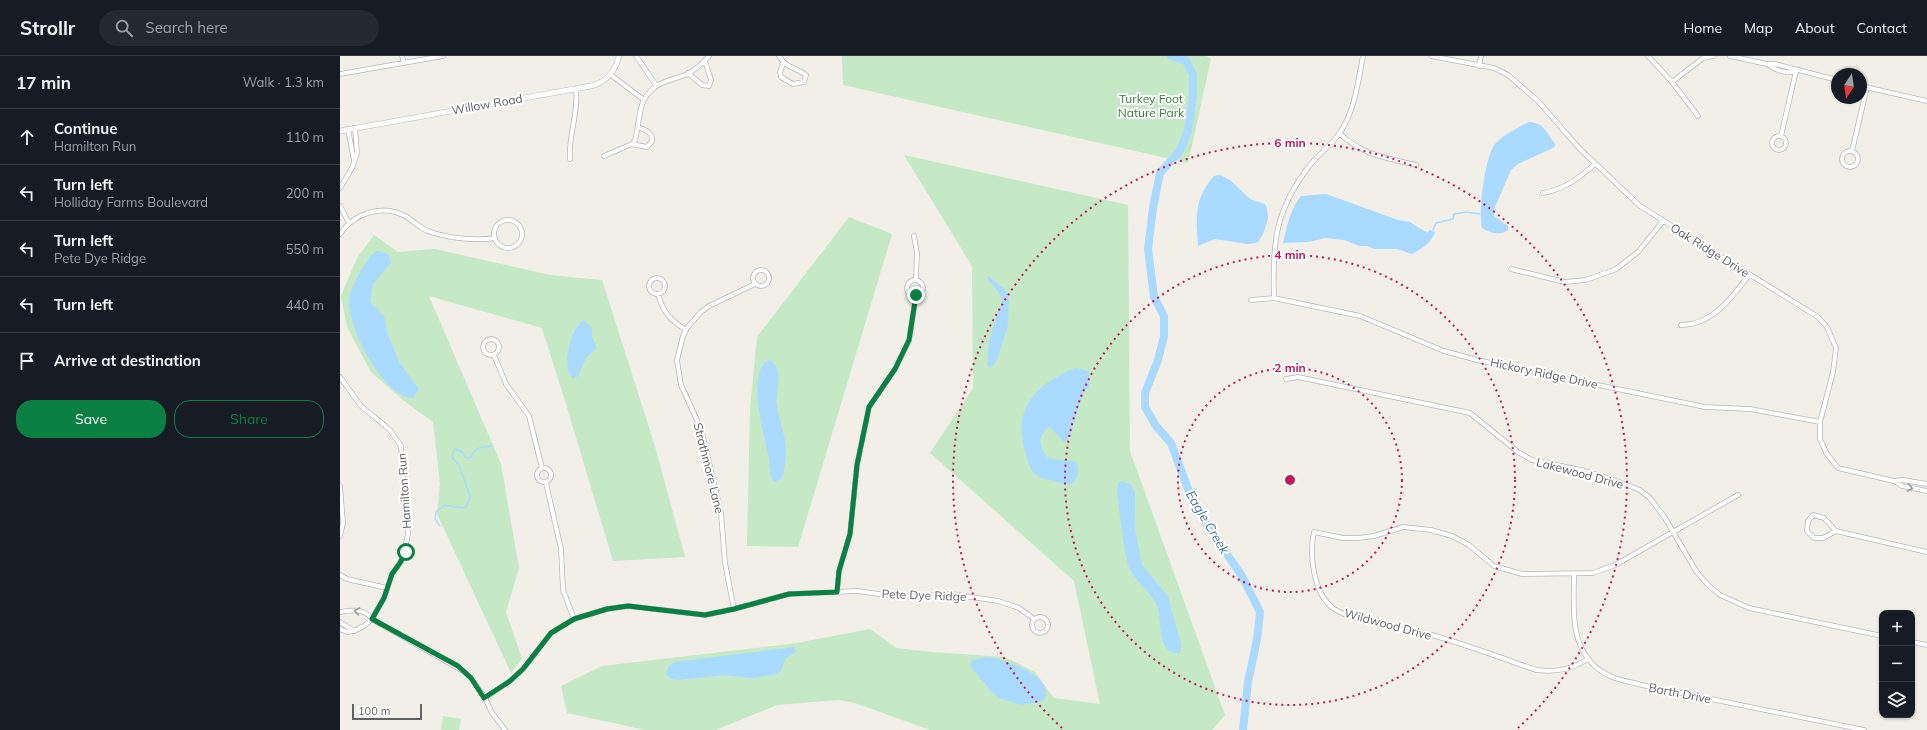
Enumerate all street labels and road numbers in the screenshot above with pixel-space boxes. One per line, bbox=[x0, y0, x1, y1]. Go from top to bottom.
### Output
street label: Willow Road bbox=[450, 90, 524, 118]
street label: Oak Ridge Drive bbox=[1668, 220, 1752, 280]
street label: Hickory Ridge Drive bbox=[1489, 354, 1599, 392]
street label: Strathmore Lane bbox=[690, 421, 728, 515]
street label: Hamilton Run bbox=[394, 453, 414, 529]
street label: Lakewood Drive bbox=[1535, 454, 1625, 492]
street label: Pete Dye Ridge bbox=[881, 586, 967, 604]
street label: Wildwood Drive bbox=[1343, 605, 1433, 643]
street label: Barth Drive bbox=[1647, 680, 1713, 706]

